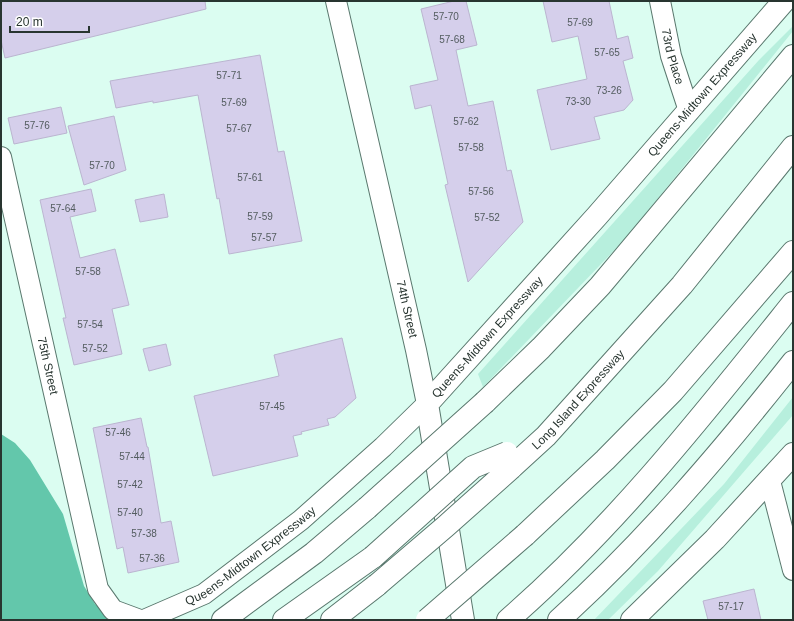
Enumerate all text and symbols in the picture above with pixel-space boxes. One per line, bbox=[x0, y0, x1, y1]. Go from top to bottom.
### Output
scale bar bbox=[10, 8, 89, 34]
house number: 57-70 bbox=[433, 11, 459, 22]
text: 20 m bbox=[16, 15, 43, 29]
house number: 57-69 bbox=[567, 17, 593, 28]
street label: 73rd Place bbox=[659, 27, 687, 87]
street label: Queens-Midtown Expressway bbox=[645, 30, 760, 159]
house number: 57-68 bbox=[439, 34, 465, 45]
house number: 57-65 bbox=[594, 47, 620, 58]
house number: 57-71 bbox=[216, 70, 242, 81]
house number: 73-26 bbox=[596, 85, 622, 96]
house number: 73-30 bbox=[565, 96, 591, 107]
house number: 57-69 bbox=[221, 97, 247, 108]
house number: 57-62 bbox=[453, 116, 479, 127]
house number: 57-76 bbox=[24, 120, 50, 131]
house number: 57-67 bbox=[226, 123, 252, 134]
house number: 57-58 bbox=[458, 142, 484, 153]
house number: 57-70 bbox=[89, 160, 115, 171]
house number: 57-61 bbox=[237, 172, 263, 183]
house number: 57-56 bbox=[468, 186, 494, 197]
house number: 57-64 bbox=[50, 203, 76, 214]
house number: 57-59 bbox=[247, 211, 273, 222]
house number: 57-52 bbox=[474, 212, 500, 223]
house number: 57-57 bbox=[251, 232, 277, 243]
house number: 57-58 bbox=[75, 266, 101, 277]
street label: Queens-Midtown Expressway bbox=[429, 274, 546, 401]
street label: 74th Street bbox=[394, 279, 421, 340]
house number: 57-54 bbox=[77, 319, 103, 330]
street label: 75th Street bbox=[35, 336, 61, 397]
house number: 57-52 bbox=[82, 343, 108, 354]
street label: Long Island Expressway bbox=[529, 347, 627, 452]
house number: 57-45 bbox=[259, 401, 285, 412]
house number: 57-46 bbox=[105, 427, 131, 438]
house number: 57-44 bbox=[119, 451, 145, 462]
house number: 57-42 bbox=[117, 479, 143, 490]
street label: Queens-Midtown Expressway bbox=[183, 503, 318, 608]
house number: 57-40 bbox=[117, 507, 143, 518]
house number: 57-38 bbox=[131, 528, 157, 539]
house number: 57-36 bbox=[139, 553, 165, 564]
house number: 57-17 bbox=[718, 601, 744, 612]

